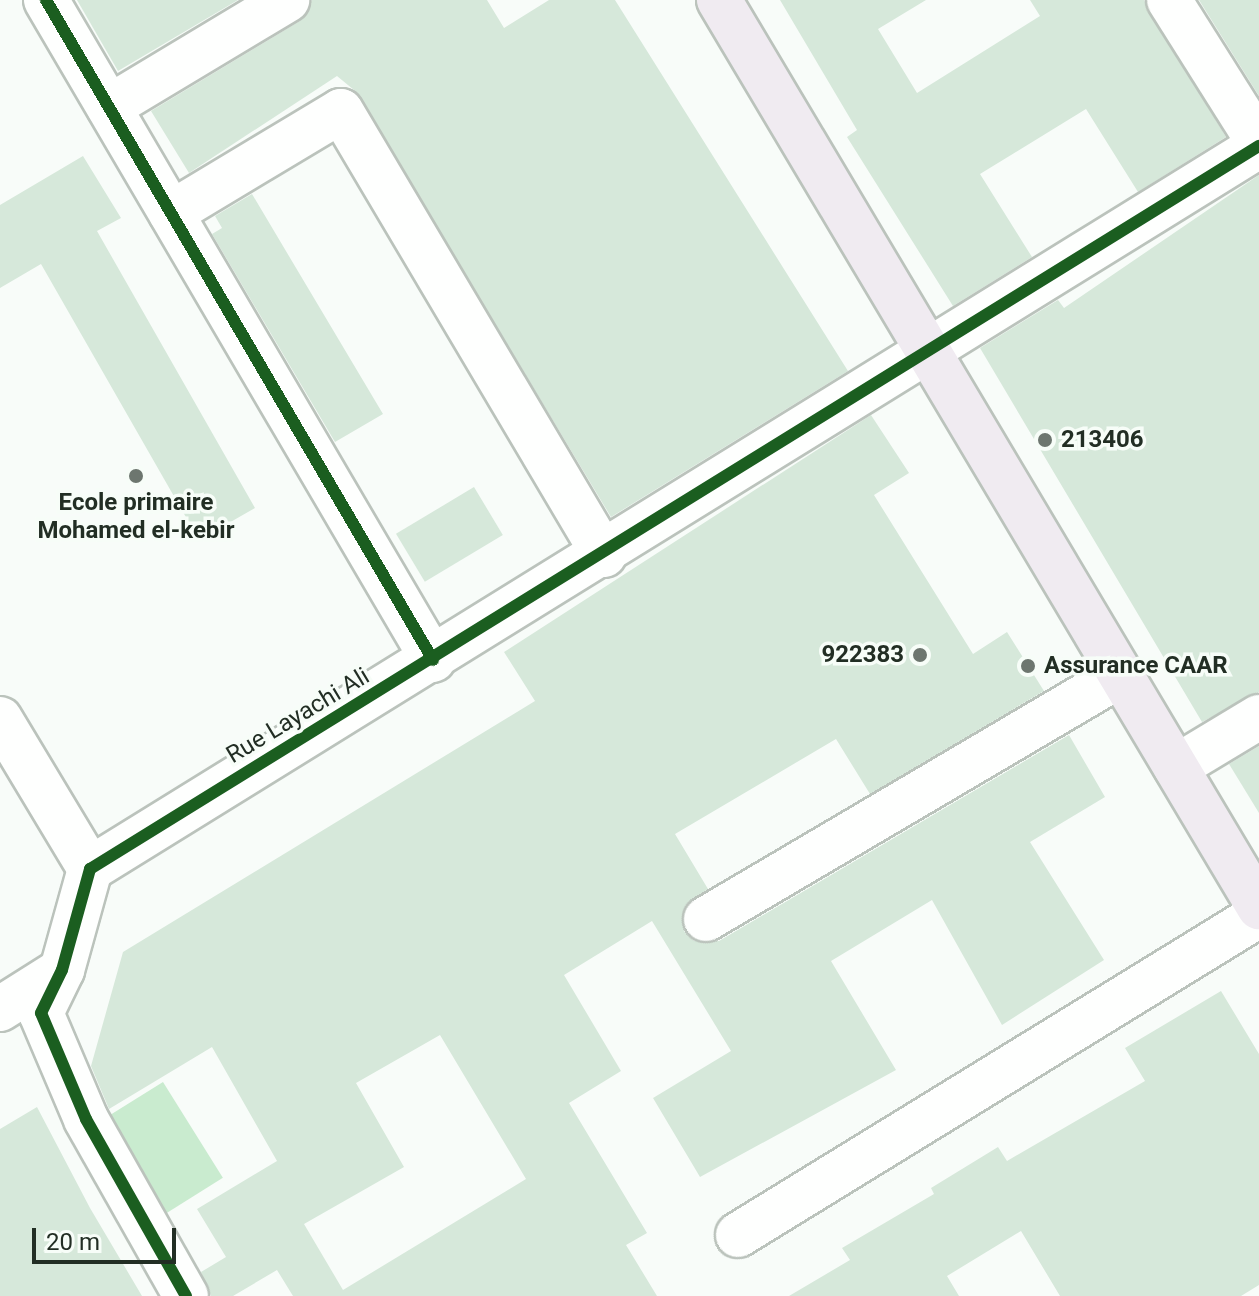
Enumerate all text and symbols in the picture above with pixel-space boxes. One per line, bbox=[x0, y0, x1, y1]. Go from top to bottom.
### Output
place label: 213406 bbox=[1061, 426, 1144, 454]
marker: 213406 bbox=[1036, 431, 1054, 449]
marker: Ecole primaire Mohamed el-kebir bbox=[127, 467, 145, 485]
place label: Ecole primaire Mohamed el-kebir bbox=[37, 489, 235, 545]
place label: 922383 bbox=[821, 641, 904, 669]
marker: 922383 bbox=[911, 646, 929, 664]
place label: Assurance CAAR bbox=[1044, 652, 1228, 680]
marker: Assurance CAAR bbox=[1019, 657, 1037, 675]
street label: Rue Layachi Ali bbox=[221, 662, 375, 770]
scale bar bbox=[36, 1212, 180, 1262]
text: 20 m bbox=[46, 1228, 100, 1256]

